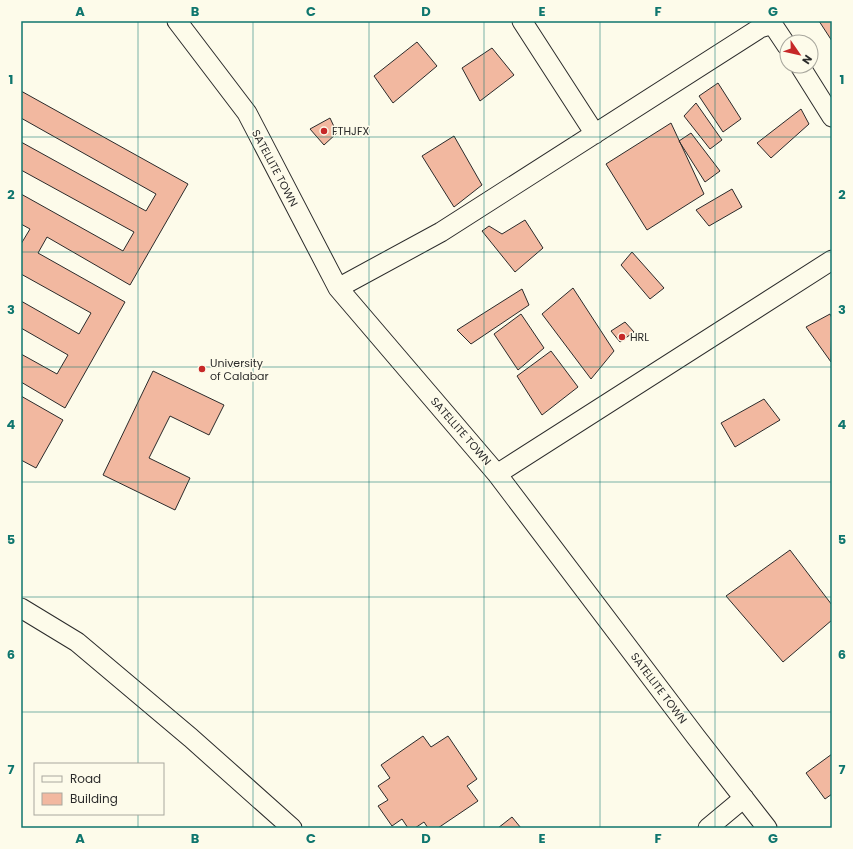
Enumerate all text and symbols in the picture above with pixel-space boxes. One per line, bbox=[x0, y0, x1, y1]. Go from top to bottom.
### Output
text: A bbox=[75, 2, 85, 21]
text: B bbox=[191, 2, 200, 21]
text: C bbox=[306, 2, 316, 21]
text: D bbox=[421, 2, 431, 21]
text: E bbox=[538, 2, 546, 21]
text: F bbox=[654, 2, 662, 21]
text: G bbox=[768, 2, 778, 21]
north arrow bbox=[779, 34, 819, 74]
text: N bbox=[798, 52, 816, 67]
text: 1 bbox=[9, 70, 13, 89]
text: 1 bbox=[840, 70, 844, 89]
place label: FTHJFX bbox=[332, 123, 369, 139]
marker: FTHJFX bbox=[319, 126, 329, 136]
street label: SATELLITE TOWN bbox=[248, 127, 302, 209]
text: 2 bbox=[7, 185, 15, 204]
text: 2 bbox=[838, 185, 846, 204]
text: 3 bbox=[7, 300, 15, 319]
text: 3 bbox=[838, 300, 846, 319]
place label: HRL bbox=[630, 329, 649, 345]
marker: HRL bbox=[617, 332, 627, 342]
place label: University of Calabar bbox=[210, 355, 269, 384]
marker: University of Calabar bbox=[197, 364, 207, 374]
street label: SATELLITE TOWN bbox=[427, 394, 495, 468]
text: 4 bbox=[7, 415, 16, 434]
text: 4 bbox=[838, 415, 847, 434]
text: 5 bbox=[7, 530, 15, 549]
text: 5 bbox=[838, 530, 846, 549]
text: 6 bbox=[7, 645, 15, 664]
text: 6 bbox=[838, 645, 846, 664]
street label: SATELLITE TOWN bbox=[627, 649, 691, 727]
text: 7 bbox=[8, 760, 15, 779]
text: 7 bbox=[839, 760, 846, 779]
legend bbox=[34, 763, 164, 815]
text: Road bbox=[70, 770, 101, 787]
text: Building bbox=[70, 790, 118, 807]
text: A bbox=[75, 829, 85, 848]
text: B bbox=[191, 829, 200, 848]
text: C bbox=[306, 829, 316, 848]
text: D bbox=[421, 829, 431, 848]
text: E bbox=[538, 829, 546, 848]
text: F bbox=[654, 829, 662, 848]
text: G bbox=[768, 829, 778, 848]

